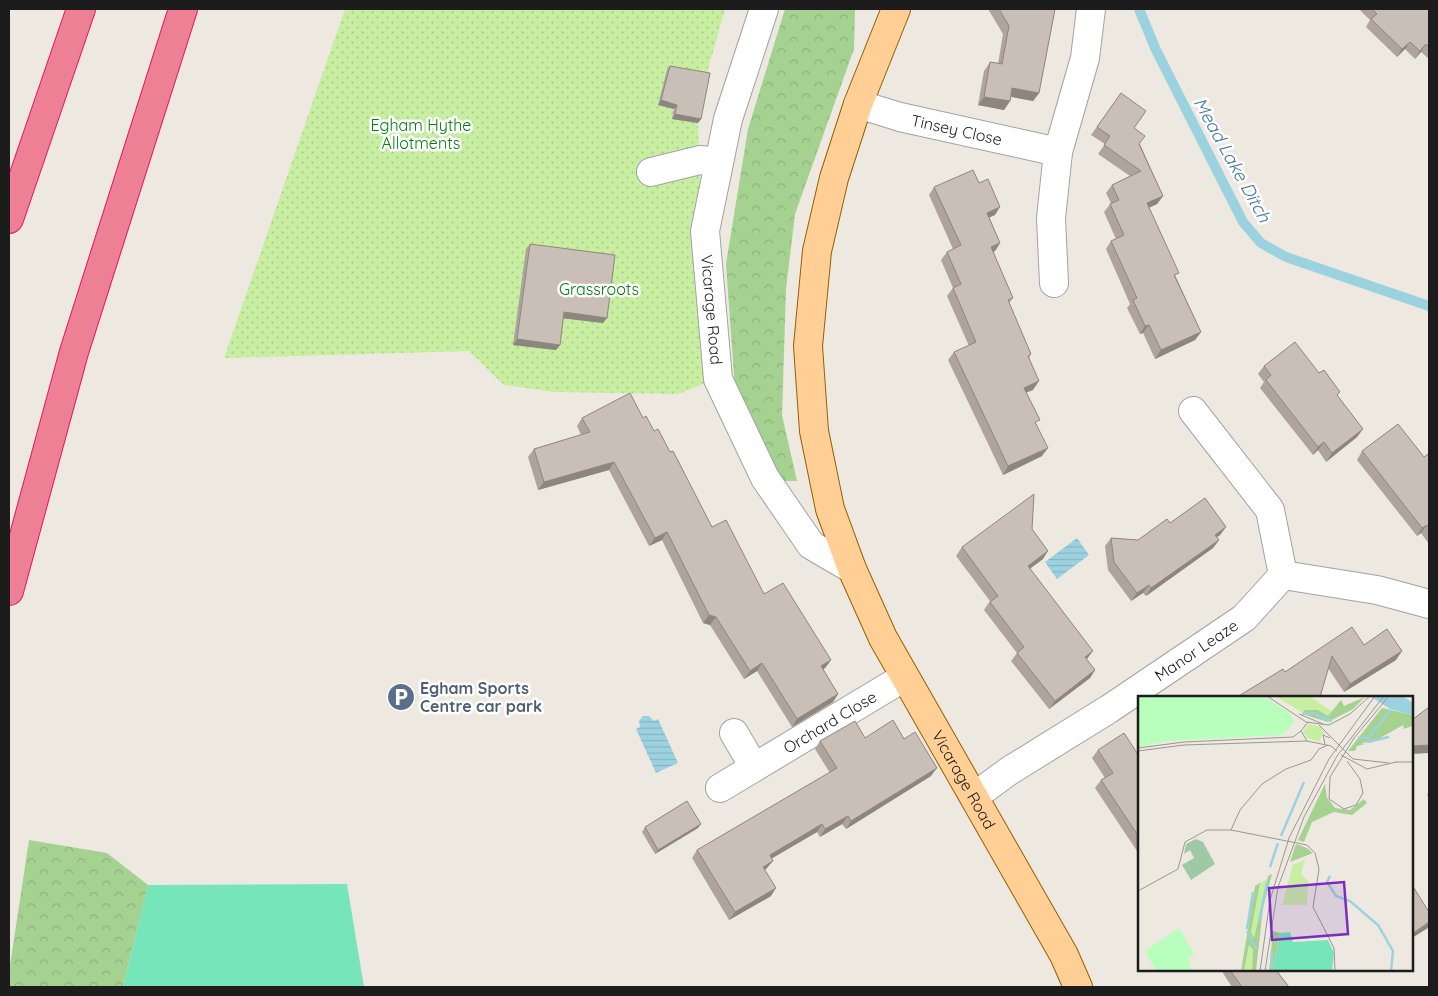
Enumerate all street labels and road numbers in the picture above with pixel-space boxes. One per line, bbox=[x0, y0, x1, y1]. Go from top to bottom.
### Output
street label: Tinsey Close bbox=[909, 110, 1004, 149]
street label: Vicarage Road bbox=[697, 254, 727, 366]
street label: Manor Leaze bbox=[1151, 615, 1242, 685]
street label: Orchard Close bbox=[779, 686, 880, 758]
street label: Vicarage Road bbox=[928, 727, 1000, 833]

